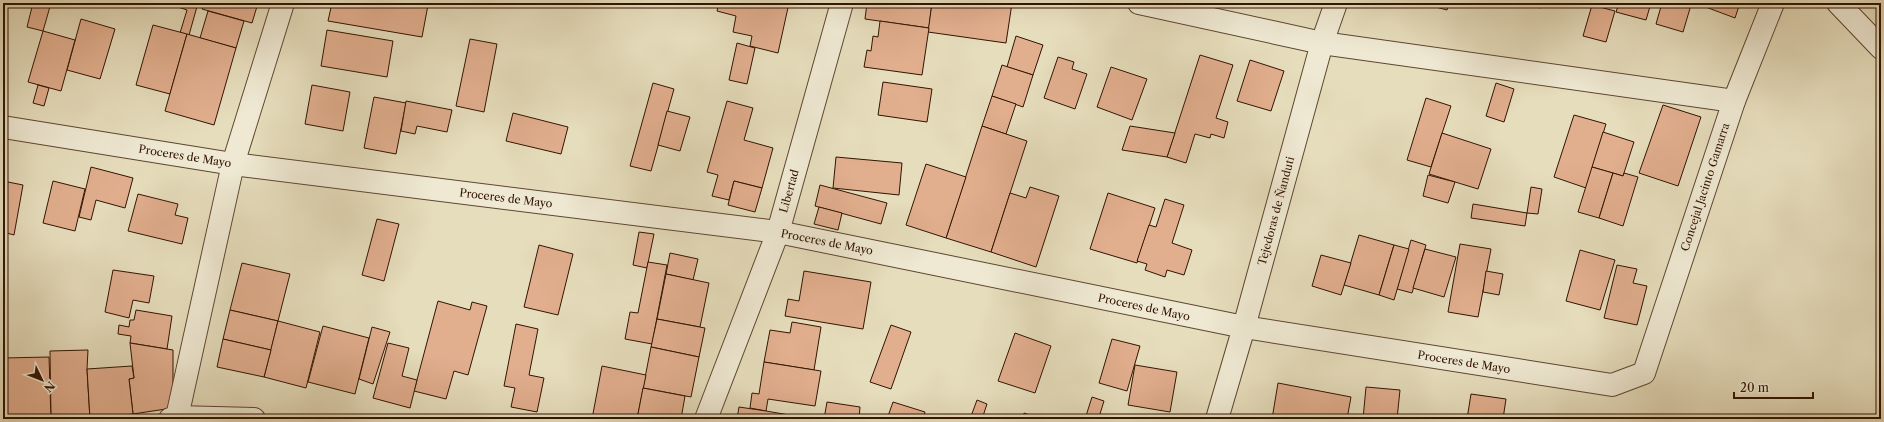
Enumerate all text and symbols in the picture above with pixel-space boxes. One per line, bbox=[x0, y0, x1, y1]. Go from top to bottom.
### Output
street label: Concejal Jacinto Gamarra bbox=[1678, 121, 1732, 253]
street label: Proceres de Mayo bbox=[138, 142, 233, 170]
street label: Tejedoras de Ñanduti bbox=[1255, 154, 1297, 267]
street label: Libertad bbox=[776, 167, 802, 214]
street label: Proceres de Mayo bbox=[459, 185, 554, 211]
street label: Proceres de Mayo bbox=[780, 226, 875, 258]
street label: Proceres de Mayo bbox=[1097, 290, 1192, 324]
street label: Proceres de Mayo bbox=[1417, 348, 1512, 376]
north arrow bbox=[22, 360, 62, 400]
scale bar bbox=[1734, 374, 1813, 400]
text: N bbox=[41, 379, 58, 395]
text: 20 m bbox=[1740, 380, 1769, 395]

